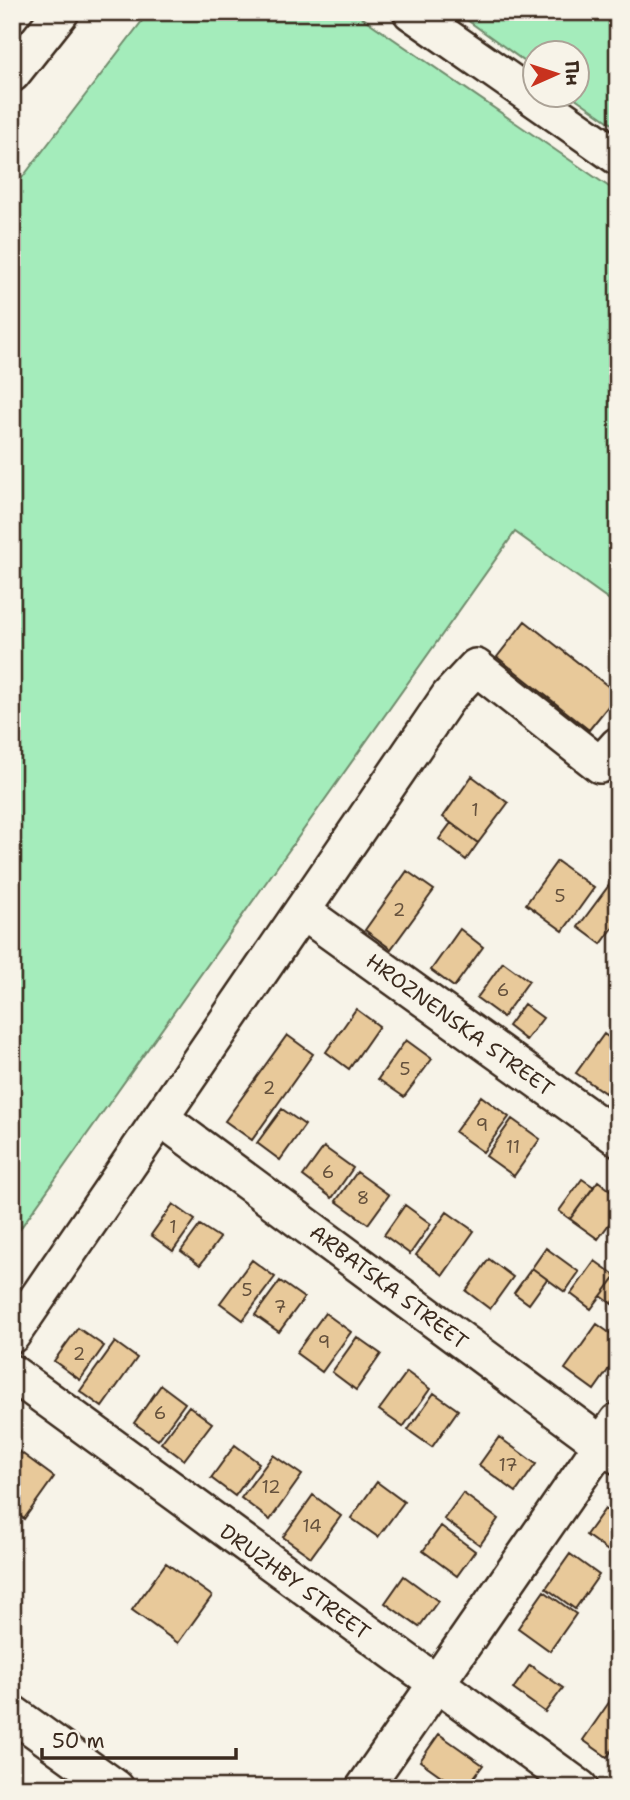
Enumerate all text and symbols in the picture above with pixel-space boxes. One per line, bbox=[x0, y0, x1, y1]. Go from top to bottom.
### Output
north arrow bbox=[522, 38, 592, 108]
text: Пн bbox=[559, 60, 586, 86]
house number: 1 bbox=[471, 798, 479, 822]
house number: 5 bbox=[554, 884, 566, 908]
house number: 2 bbox=[393, 898, 405, 922]
street label: HROZNENSKA STREET bbox=[360, 947, 560, 1103]
house number: 6 bbox=[497, 978, 509, 1002]
house number: 5 bbox=[399, 1057, 411, 1081]
house number: 2 bbox=[263, 1076, 275, 1100]
house number: 9 bbox=[476, 1113, 488, 1137]
house number: 11 bbox=[506, 1135, 520, 1159]
house number: 6 bbox=[322, 1160, 334, 1184]
house number: 8 bbox=[357, 1186, 369, 1210]
house number: 1 bbox=[169, 1215, 177, 1239]
street label: ARBATSKA STREET bbox=[304, 1218, 474, 1356]
house number: 5 bbox=[241, 1278, 253, 1302]
house number: 7 bbox=[274, 1295, 286, 1319]
house number: 9 bbox=[318, 1330, 330, 1354]
house number: 2 bbox=[73, 1342, 85, 1366]
house number: 6 bbox=[154, 1401, 166, 1425]
house number: 17 bbox=[498, 1453, 518, 1477]
house number: 12 bbox=[261, 1475, 281, 1499]
house number: 14 bbox=[302, 1514, 322, 1538]
street label: DRUZHBY STREET bbox=[214, 1518, 376, 1646]
scale bar bbox=[42, 1716, 236, 1760]
text: 50 m bbox=[52, 1727, 105, 1755]

